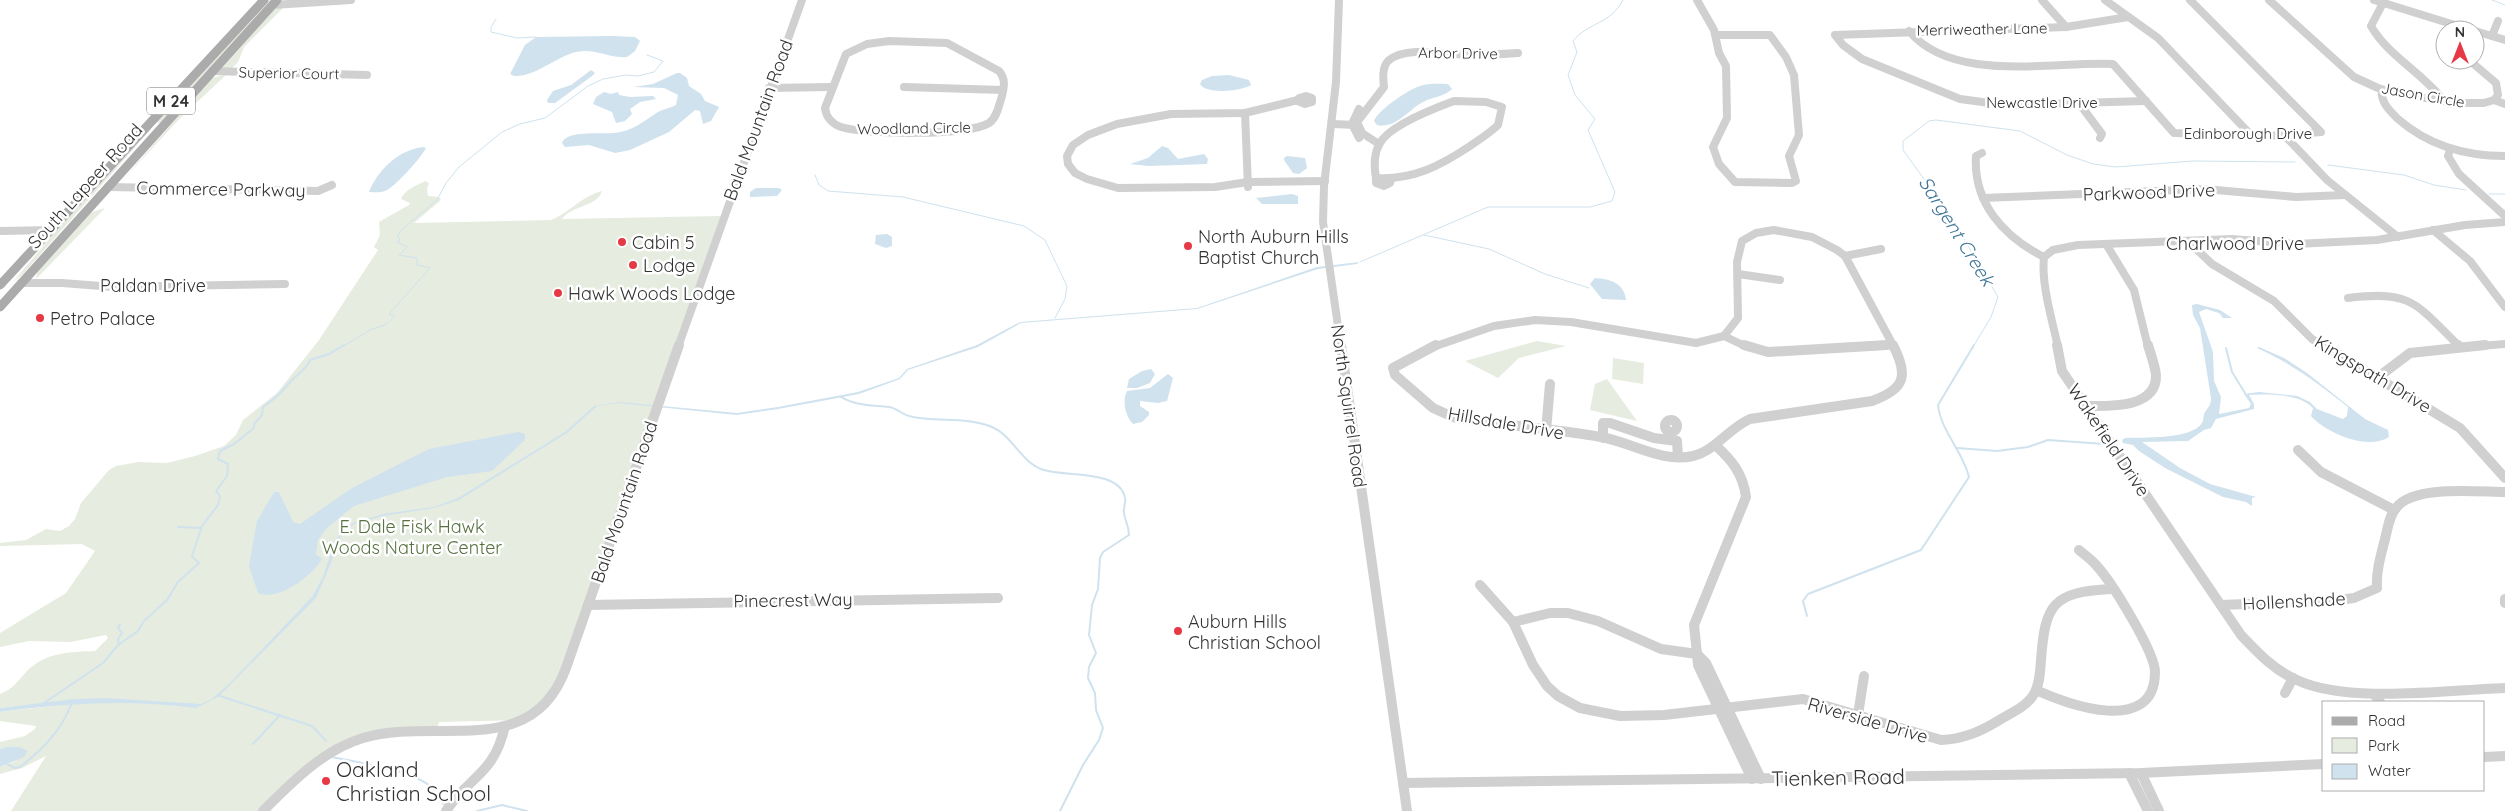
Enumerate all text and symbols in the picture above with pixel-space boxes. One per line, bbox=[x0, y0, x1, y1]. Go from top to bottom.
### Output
street label: Merriweather Lane bbox=[1916, 18, 2048, 40]
north arrow bbox=[2435, 20, 2485, 70]
text: N bbox=[2455, 23, 2465, 41]
street label: Bald Mountain Road bbox=[718, 36, 798, 204]
street label: Arbor Drive bbox=[1418, 43, 1498, 63]
street label: Superior Court bbox=[238, 63, 340, 83]
street label: Jason Circle bbox=[2380, 78, 2466, 112]
road number: M 24 bbox=[147, 88, 195, 114]
street label: Newcastle Drive bbox=[1986, 93, 2098, 112]
street label: Woodland Circle bbox=[857, 118, 971, 138]
street label: South Lapeer Road bbox=[23, 119, 147, 253]
street label: Edinborough Drive bbox=[2184, 124, 2312, 143]
water label: Sargent Creek bbox=[1914, 172, 2001, 292]
street label: Commerce Parkway bbox=[136, 176, 306, 202]
street label: Parkwood Drive bbox=[2082, 178, 2216, 206]
place label: North Auburn Hills Baptist Church bbox=[1198, 225, 1349, 269]
place label: Cabin 5 bbox=[632, 231, 695, 254]
street label: Charlwood Drive bbox=[2166, 232, 2304, 255]
marker: Cabin 5 bbox=[616, 236, 628, 248]
marker: North Auburn Hills Baptist Church bbox=[1182, 240, 1194, 252]
place label: Lodge bbox=[643, 254, 695, 277]
marker: Lodge bbox=[627, 259, 639, 271]
street label: Paldan Drive bbox=[100, 274, 206, 297]
place label: Hawk Woods Lodge bbox=[568, 282, 735, 305]
marker: Hawk Woods Lodge bbox=[552, 287, 564, 299]
place label: Petro Palace bbox=[50, 307, 155, 330]
marker: Petro Palace bbox=[34, 312, 46, 324]
street label: North Squirrel Road bbox=[1326, 323, 1372, 489]
street label: Kingspath Drive bbox=[2310, 330, 2436, 418]
street label: Wakefield Drive bbox=[2063, 379, 2155, 501]
street label: Hillsdale Drive bbox=[1446, 401, 1566, 445]
street label: Bald Mountain Road bbox=[586, 418, 662, 586]
park label: E. Dale Fisk Hawk Woods Nature Center bbox=[322, 515, 502, 559]
street label: Pinecrest Way bbox=[733, 587, 853, 613]
street label: Hollenshade bbox=[2242, 587, 2346, 615]
place label: Auburn Hills Christian School bbox=[1188, 610, 1321, 654]
marker: Auburn Hills Christian School bbox=[1172, 625, 1184, 637]
street label: Riverside Drive bbox=[1805, 692, 1931, 748]
legend bbox=[2322, 701, 2485, 791]
text: Road bbox=[2368, 711, 2405, 730]
text: Park bbox=[2368, 736, 2400, 755]
place label: Oakland Christian School bbox=[336, 756, 491, 806]
text: Water bbox=[2368, 761, 2411, 780]
street label: Tienken Road bbox=[1771, 763, 1905, 791]
marker: Oakland Christian School bbox=[320, 775, 332, 787]

